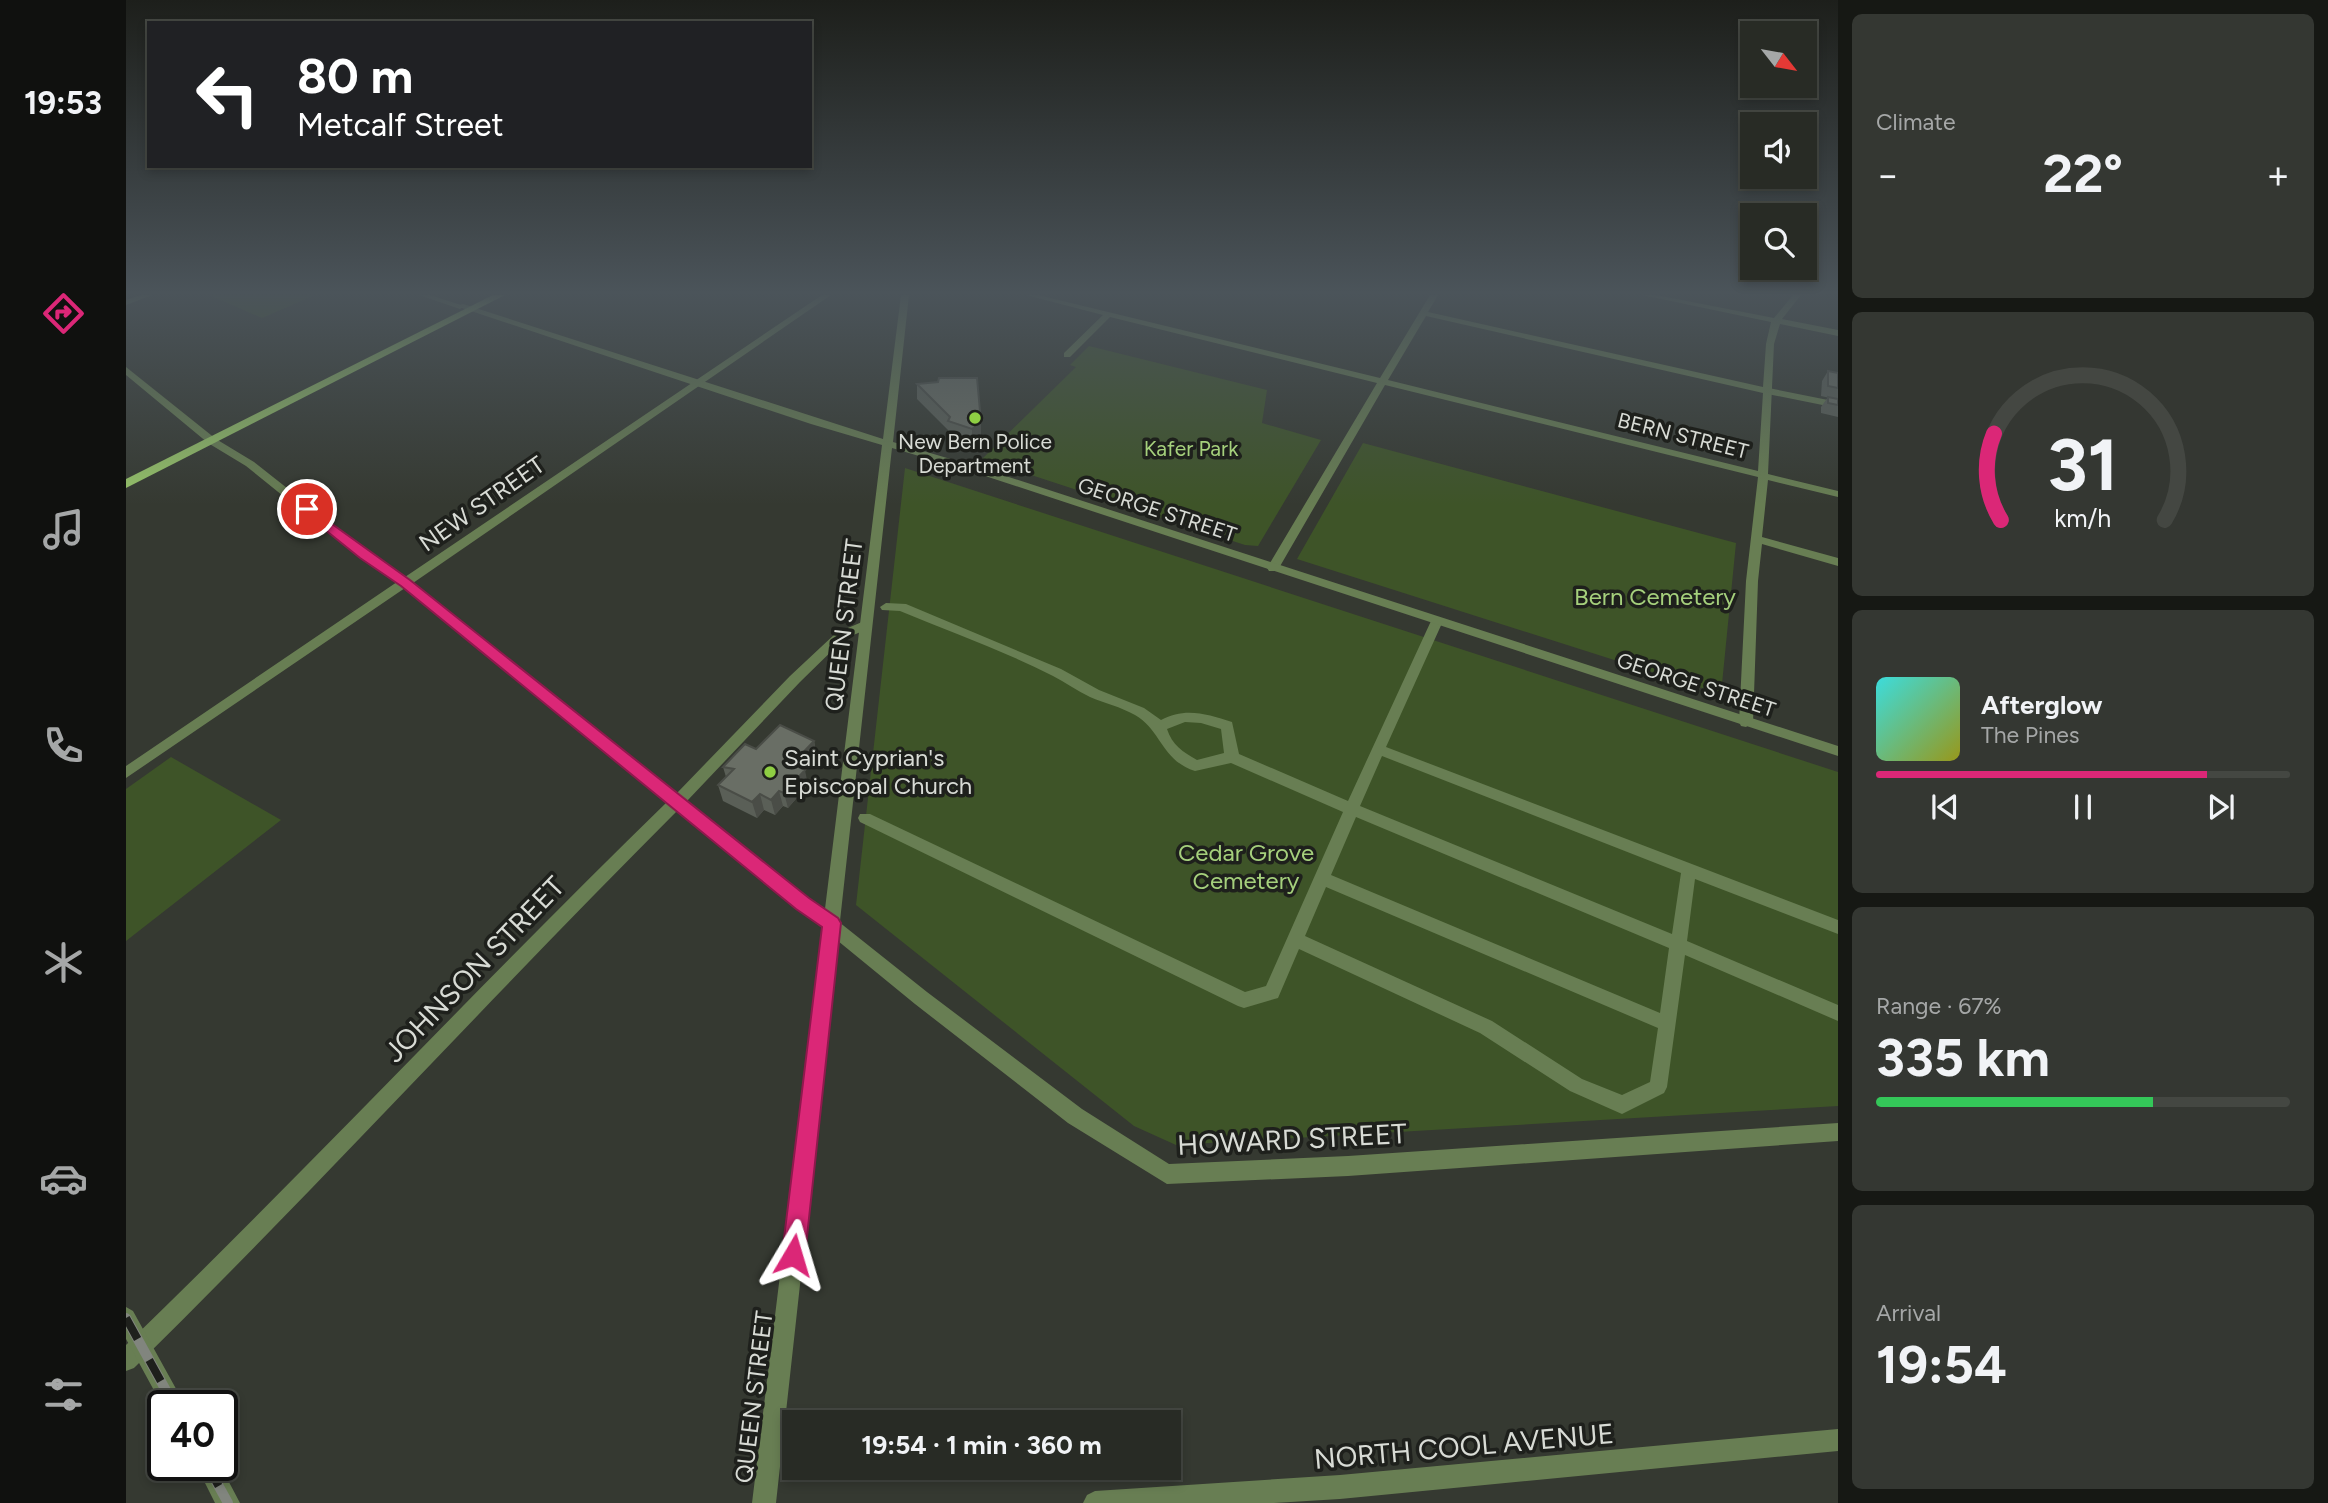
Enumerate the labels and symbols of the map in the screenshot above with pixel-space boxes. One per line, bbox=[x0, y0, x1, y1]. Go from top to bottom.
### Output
north arrow bbox=[1740, 21, 1816, 98]
street label: BERN STREET bbox=[1615, 407, 1752, 464]
marker: New Bern Police Department bbox=[967, 410, 983, 426]
place label: New Bern Police Department bbox=[898, 429, 1052, 478]
park label: Kafer Park bbox=[1144, 436, 1239, 461]
street label: NEW STREET bbox=[413, 450, 550, 557]
street label: GEORGE STREET bbox=[1075, 472, 1240, 547]
pin bbox=[277, 479, 337, 539]
street label: QUEEN STREET bbox=[819, 537, 868, 713]
park label: Bern Cemetery bbox=[1574, 582, 1736, 611]
street label: GEORGE STREET bbox=[1614, 647, 1779, 722]
place label: Saint Cyprian's Episcopal Church bbox=[784, 743, 972, 800]
marker: Saint Cyprian's Episcopal Church bbox=[762, 764, 778, 780]
park label: Cedar Grove Cemetery bbox=[1178, 838, 1314, 895]
street label: JOHNSON STREET bbox=[377, 869, 572, 1069]
street label: HOWARD STREET bbox=[1176, 1116, 1408, 1162]
position arrow bbox=[756, 1218, 830, 1292]
street label: QUEEN STREET bbox=[729, 1309, 778, 1485]
speed limit sign: 40 bbox=[147, 1390, 238, 1481]
street label: NORTH COOL AVENUE bbox=[1313, 1416, 1615, 1476]

